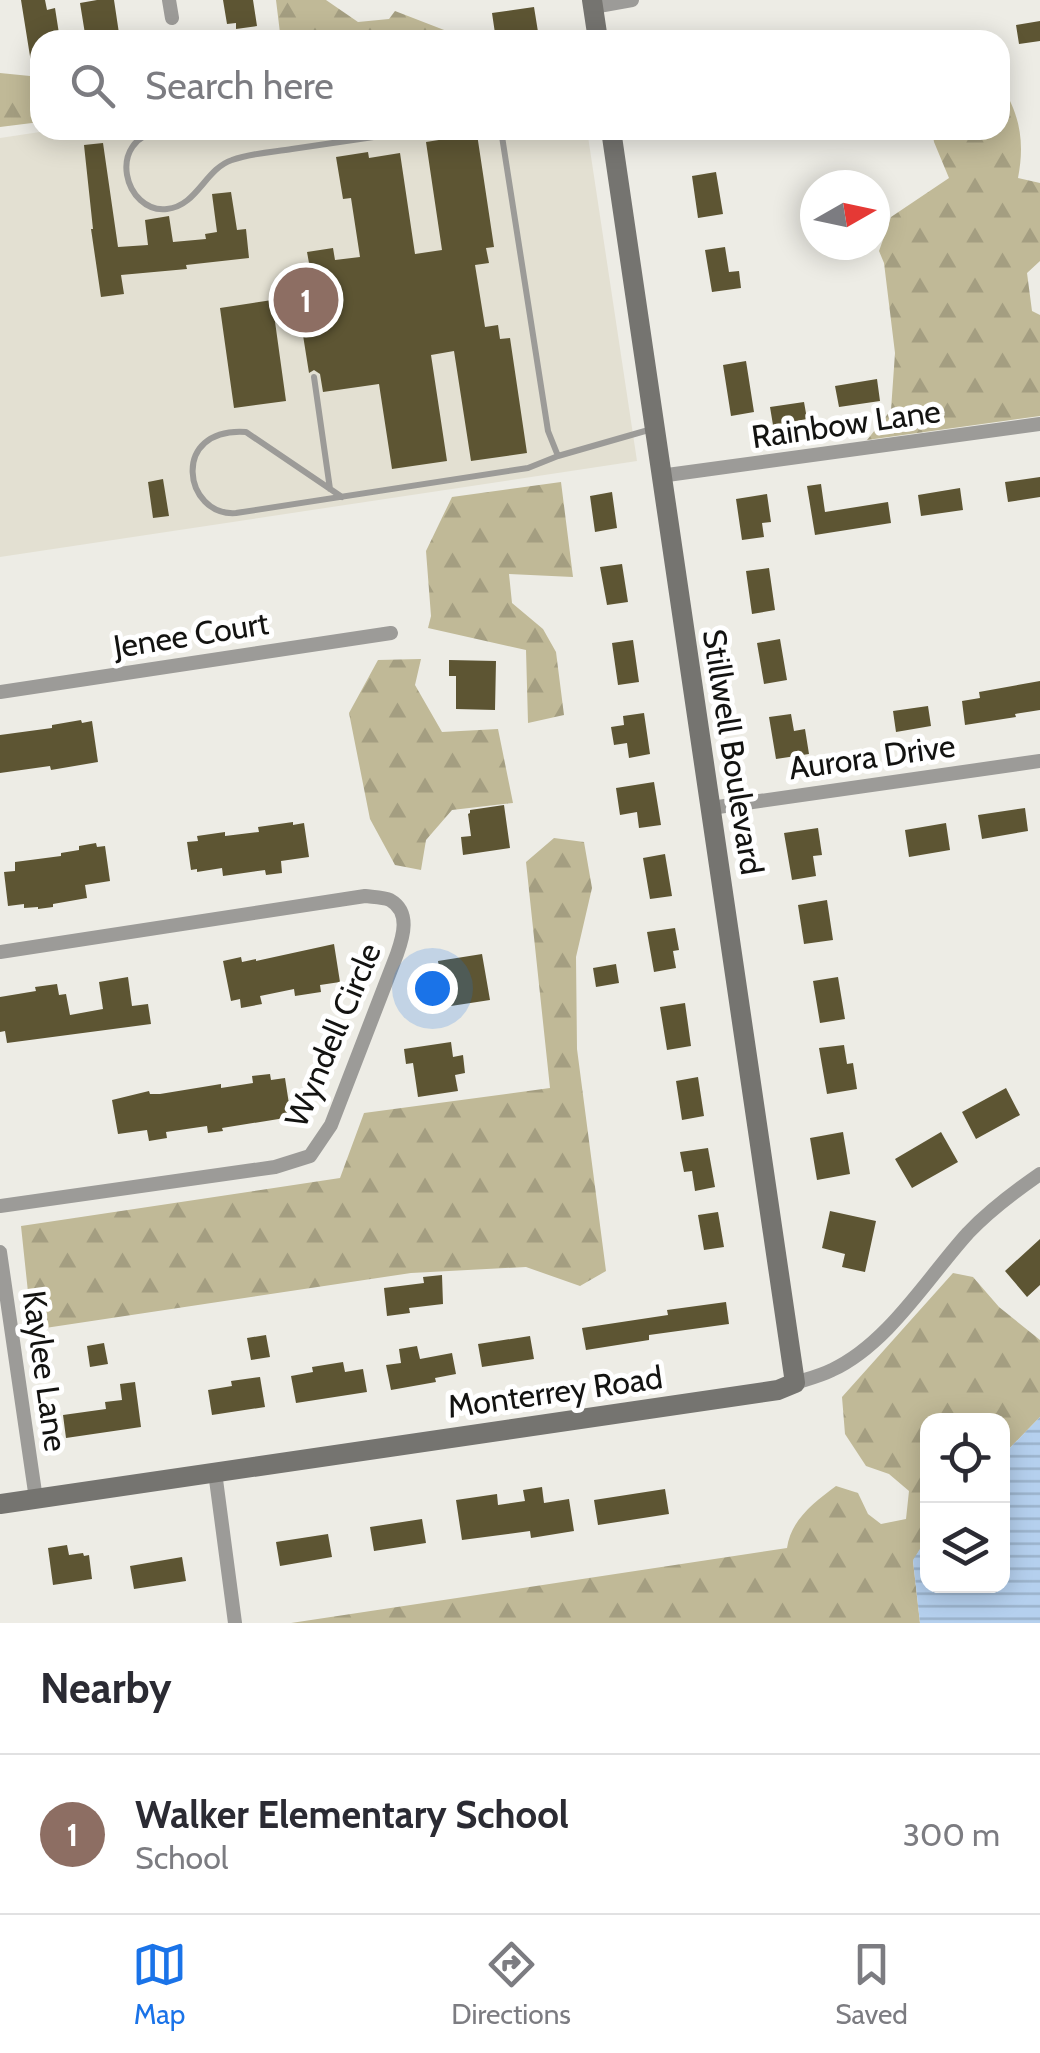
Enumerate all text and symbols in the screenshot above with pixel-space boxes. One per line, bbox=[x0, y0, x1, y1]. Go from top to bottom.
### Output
search box bbox=[30, 30, 1010, 140]
icon: search bbox=[65, 58, 120, 113]
text: Search here bbox=[145, 62, 334, 109]
north arrow bbox=[800, 170, 890, 260]
pin: 1 bbox=[274, 262, 338, 338]
street label: Rainbow Lane bbox=[749, 391, 943, 456]
street label: Jenee Court bbox=[110, 603, 271, 666]
street label: Stillwell Boulevard bbox=[695, 626, 772, 877]
street label: Aurora Drive bbox=[786, 726, 958, 787]
street label: Wyndell Circle bbox=[276, 937, 389, 1133]
your location bbox=[407, 963, 458, 1014]
street label: Kaylee Lane bbox=[15, 1288, 76, 1454]
street label: Monterrey Road bbox=[445, 1357, 665, 1426]
map controls bbox=[920, 1413, 1010, 1593]
button: locate bbox=[920, 1413, 1010, 1503]
button: layers bbox=[920, 1503, 1010, 1593]
text: Nearby bbox=[40, 1662, 172, 1714]
text: Walker Elementary School bbox=[135, 1791, 569, 1838]
text: 1 bbox=[67, 1815, 78, 1854]
text: 300 m bbox=[903, 1815, 1000, 1854]
text: School bbox=[135, 1838, 228, 1877]
tab: Map bbox=[132, 1937, 187, 2031]
tab: Directions bbox=[451, 1937, 571, 2031]
tab: Saved bbox=[835, 1937, 908, 2031]

